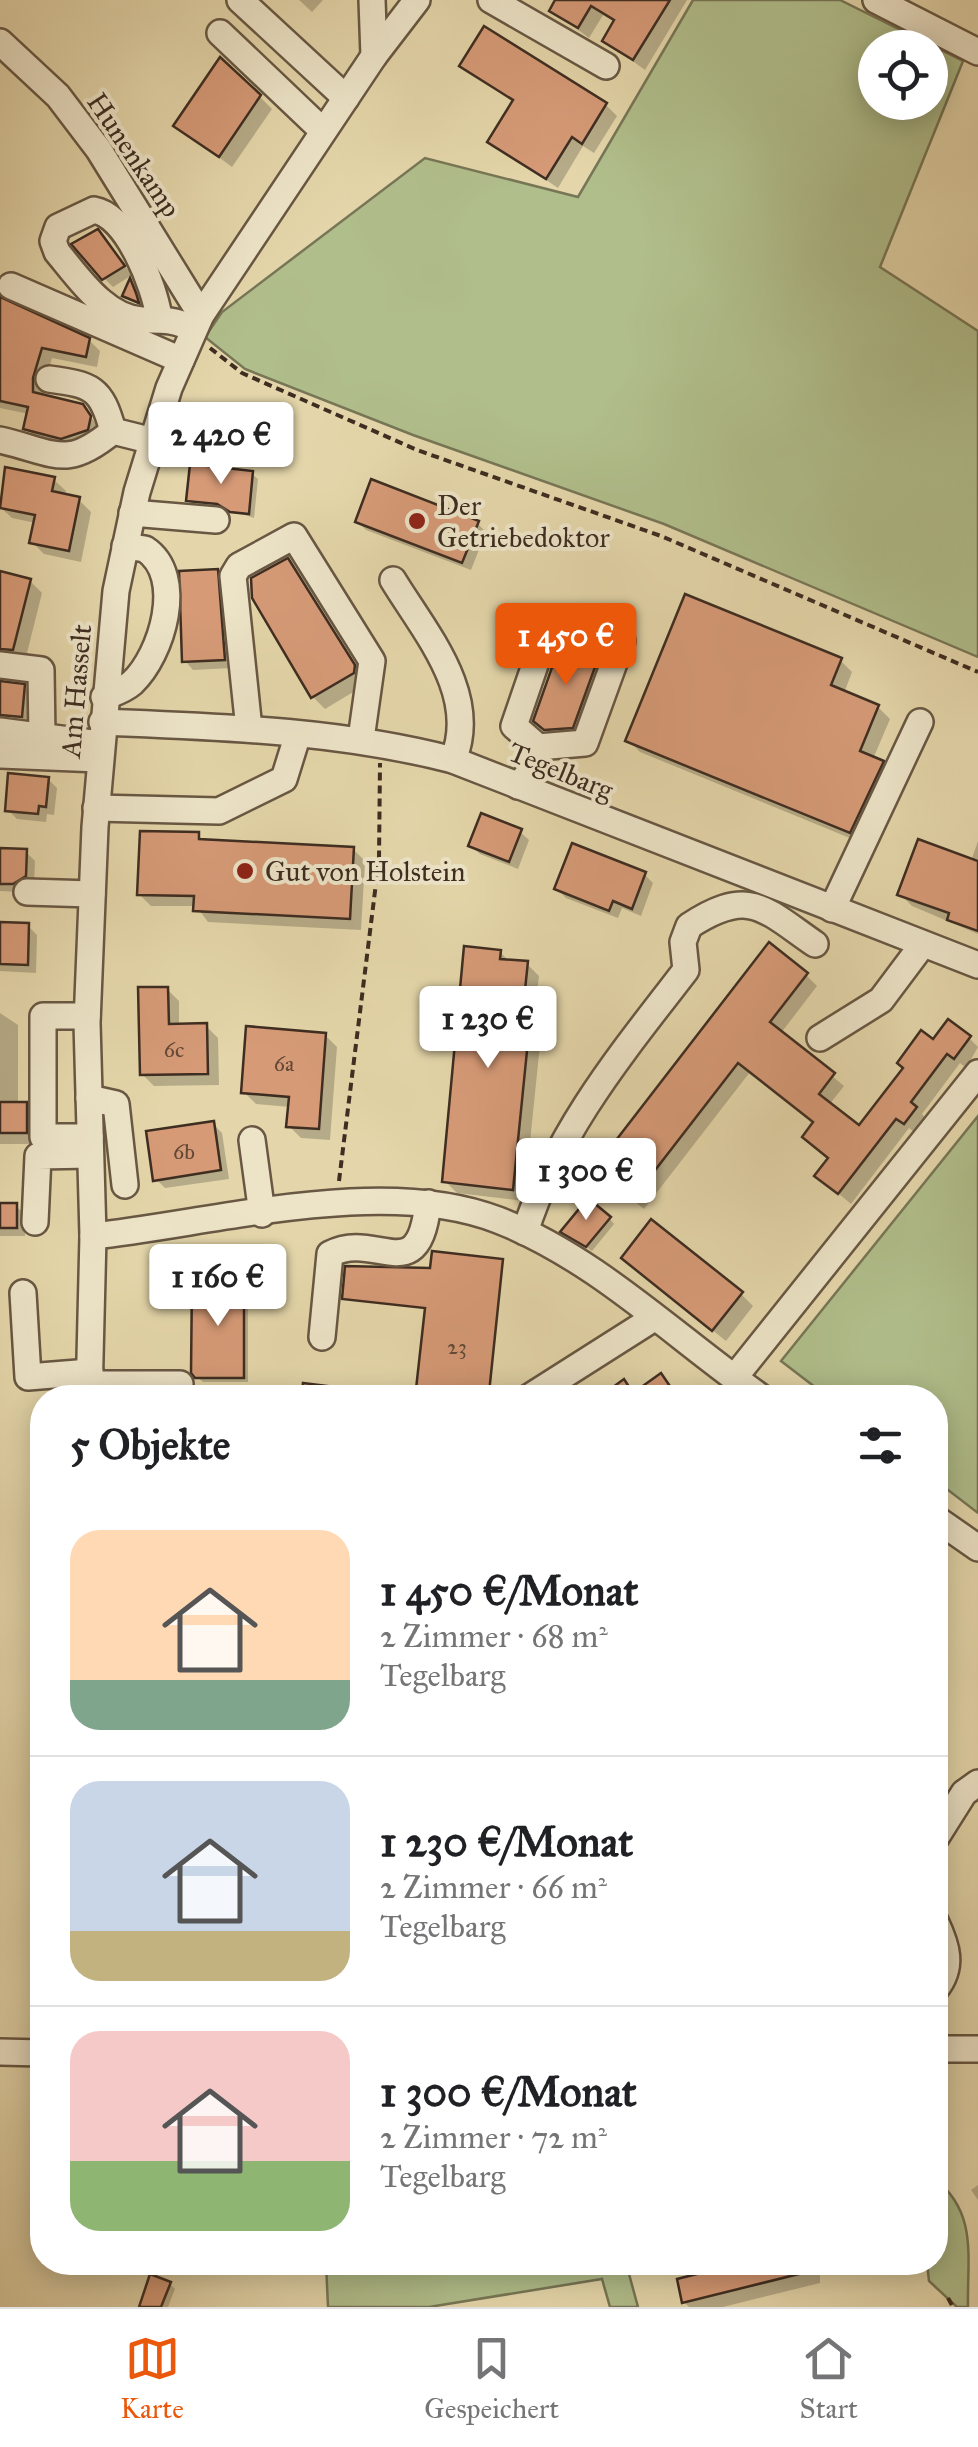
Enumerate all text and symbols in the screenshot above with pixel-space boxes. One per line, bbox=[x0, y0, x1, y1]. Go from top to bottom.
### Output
map controls bbox=[858, 30, 948, 120]
button: locate bbox=[858, 30, 948, 120]
street label: Hunenkamp bbox=[79, 86, 189, 224]
pin: 2 420 € bbox=[129, 402, 313, 487]
text: 2 420 € bbox=[170, 415, 272, 454]
place label: Der Getriebedoktor bbox=[437, 488, 610, 555]
marker: Der Getriebedoktor bbox=[406, 510, 428, 532]
pin: 1 450 € bbox=[474, 603, 658, 688]
text: 1 450 € bbox=[517, 616, 615, 655]
street label: Am Hasselt bbox=[53, 623, 99, 760]
street label: Tegelbarg bbox=[504, 734, 619, 808]
place label: Gut von Holstein bbox=[265, 854, 465, 889]
marker: Gut von Holstein bbox=[234, 860, 256, 882]
pin: 1 230 € bbox=[396, 986, 580, 1071]
text: 1 230 € bbox=[441, 999, 535, 1038]
house number: 6c bbox=[164, 1036, 184, 1063]
house number: 6a bbox=[274, 1050, 295, 1077]
house number: 6b bbox=[173, 1138, 195, 1165]
pin: 1 300 € bbox=[494, 1138, 678, 1223]
text: 1 300 € bbox=[538, 1151, 634, 1190]
pin: 1 160 € bbox=[126, 1244, 310, 1329]
text: 1 160 € bbox=[171, 1257, 265, 1296]
house number: 23 bbox=[447, 1333, 467, 1360]
icon: filters bbox=[853, 1418, 908, 1473]
text: 5 Objekte bbox=[70, 1419, 230, 1471]
text: 1 450 €/Monat bbox=[380, 1565, 638, 1617]
icon: home bbox=[150, 1570, 270, 1690]
text: 2 Zimmer · 68 m² bbox=[380, 1617, 608, 1656]
text: Tegelbarg bbox=[380, 1656, 506, 1695]
text: 1 230 €/Monat bbox=[380, 1816, 633, 1868]
icon: home bbox=[150, 1821, 270, 1941]
text: 2 Zimmer · 66 m² bbox=[380, 1868, 607, 1907]
text: Tegelbarg bbox=[380, 1907, 506, 1946]
text: 1 300 €/Monat bbox=[380, 2066, 637, 2118]
icon: home bbox=[150, 2071, 270, 2191]
text: 2 Zimmer · 72 m² bbox=[380, 2118, 607, 2157]
text: Tegelbarg bbox=[380, 2157, 506, 2196]
tab: Karte bbox=[120, 2331, 184, 2426]
tab: Gespeichert bbox=[424, 2331, 559, 2426]
tab: Start bbox=[800, 2331, 858, 2426]

